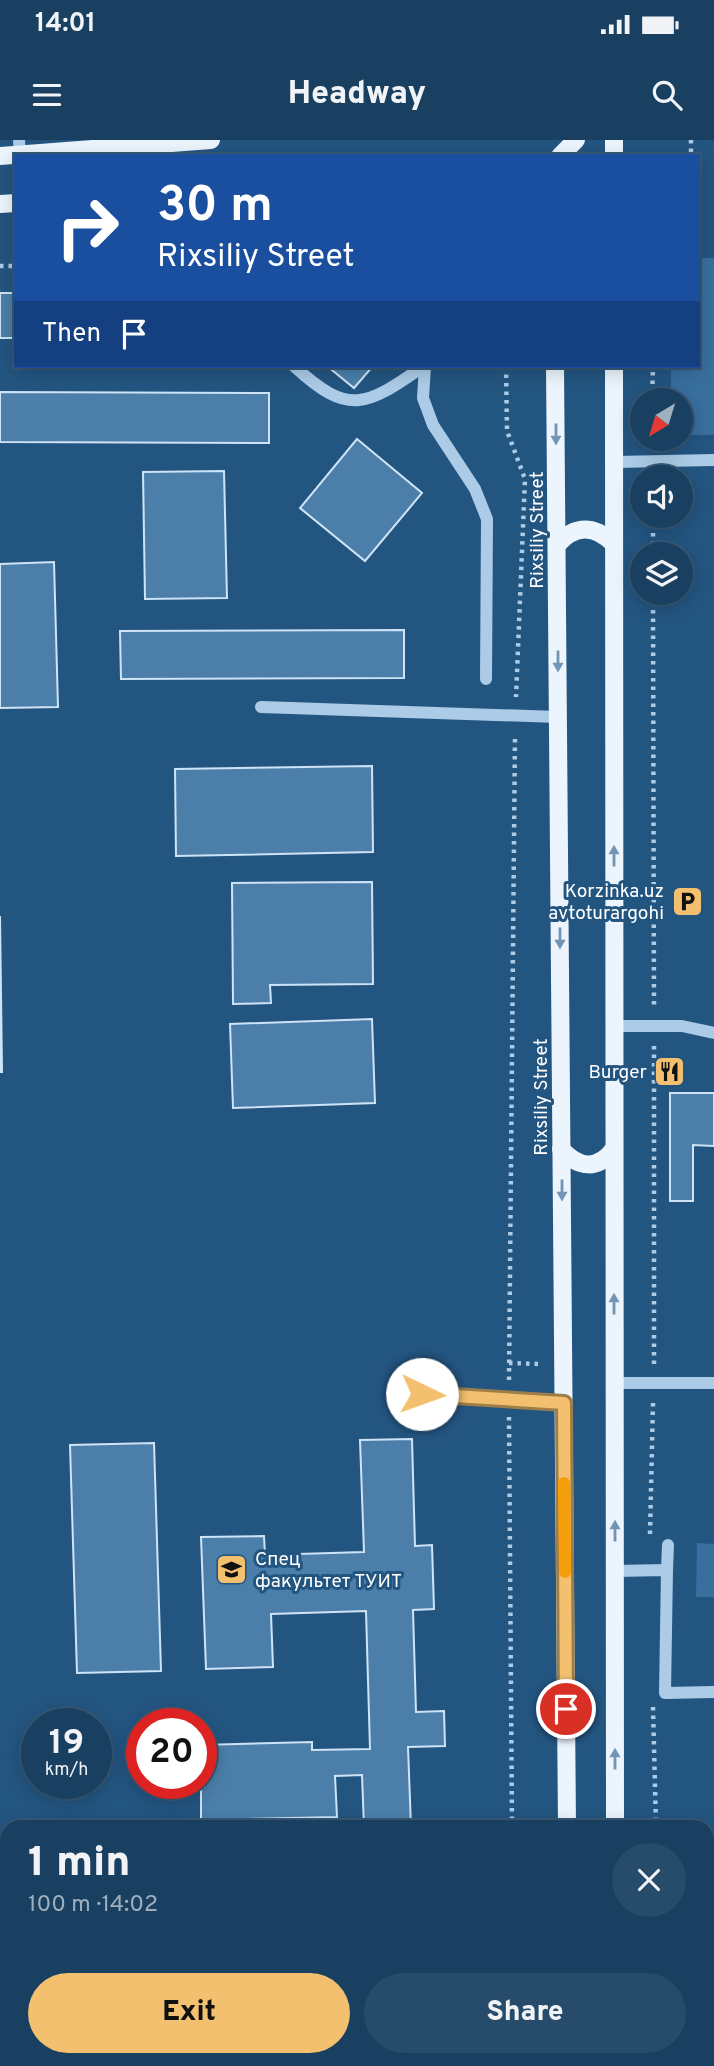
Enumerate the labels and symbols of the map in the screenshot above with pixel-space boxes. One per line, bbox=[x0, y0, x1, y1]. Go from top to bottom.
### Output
north arrow bbox=[630, 388, 693, 452]
one-way arrow bbox=[550, 423, 562, 445]
street label: Rixsiliy Street bbox=[526, 471, 550, 589]
one-way arrow bbox=[552, 651, 564, 673]
one-way arrow bbox=[608, 845, 620, 867]
place label: Korzinka.uz avtoturargohi bbox=[548, 880, 664, 926]
parking icon: Korzinka.uz avtoturargohi bbox=[670, 884, 704, 918]
one-way arrow bbox=[554, 927, 566, 949]
street label: Rixsiliy Street bbox=[530, 1038, 554, 1156]
restaurant icon: Burger bbox=[653, 1054, 687, 1088]
place label: Burger bbox=[588, 1061, 648, 1085]
one-way arrow bbox=[556, 1179, 568, 1201]
one-way arrow bbox=[608, 1293, 620, 1315]
position arrow bbox=[385, 1357, 459, 1431]
one-way arrow bbox=[609, 1520, 621, 1542]
place label: Спец факультет ТУИТ bbox=[255, 1548, 402, 1594]
school or university icon: Спец факультет ТУИТ bbox=[215, 1552, 249, 1586]
pin bbox=[536, 1679, 596, 1739]
speed limit sign: 20 bbox=[126, 1708, 217, 1799]
one-way arrow bbox=[609, 1748, 621, 1770]

